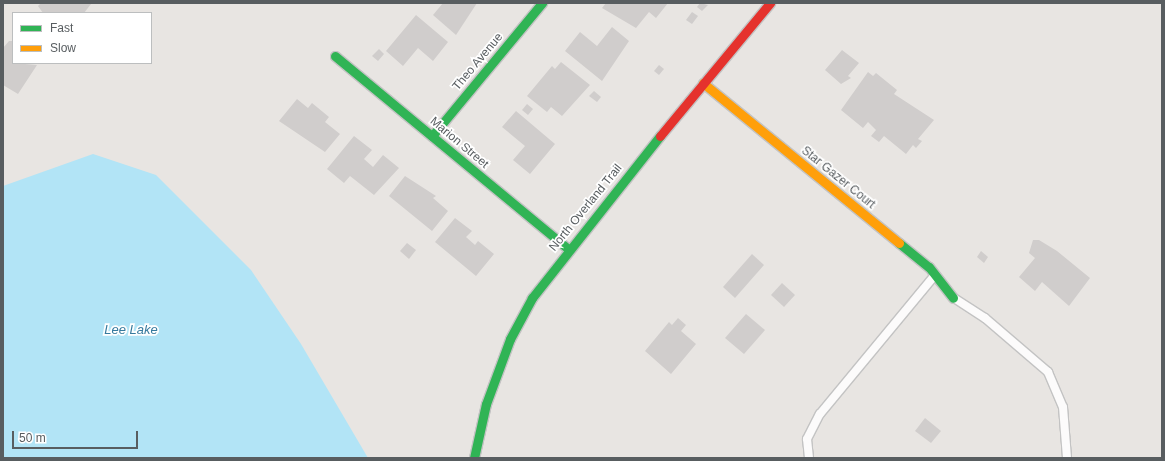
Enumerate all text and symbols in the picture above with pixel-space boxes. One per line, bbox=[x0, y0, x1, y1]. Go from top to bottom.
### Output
legend bbox=[12, 12, 152, 64]
text: Fast bbox=[50, 21, 73, 35]
street label: Theo Avenue bbox=[450, 30, 506, 94]
text: Slow bbox=[50, 41, 76, 55]
street label: Marion Street bbox=[427, 114, 491, 172]
street label: Star Gazer Court bbox=[798, 144, 878, 212]
street label: North Overland Trail bbox=[547, 162, 625, 254]
water label: Lee Lake bbox=[104, 322, 158, 338]
scale bar bbox=[14, 423, 140, 449]
text: 50 m bbox=[19, 431, 46, 445]

